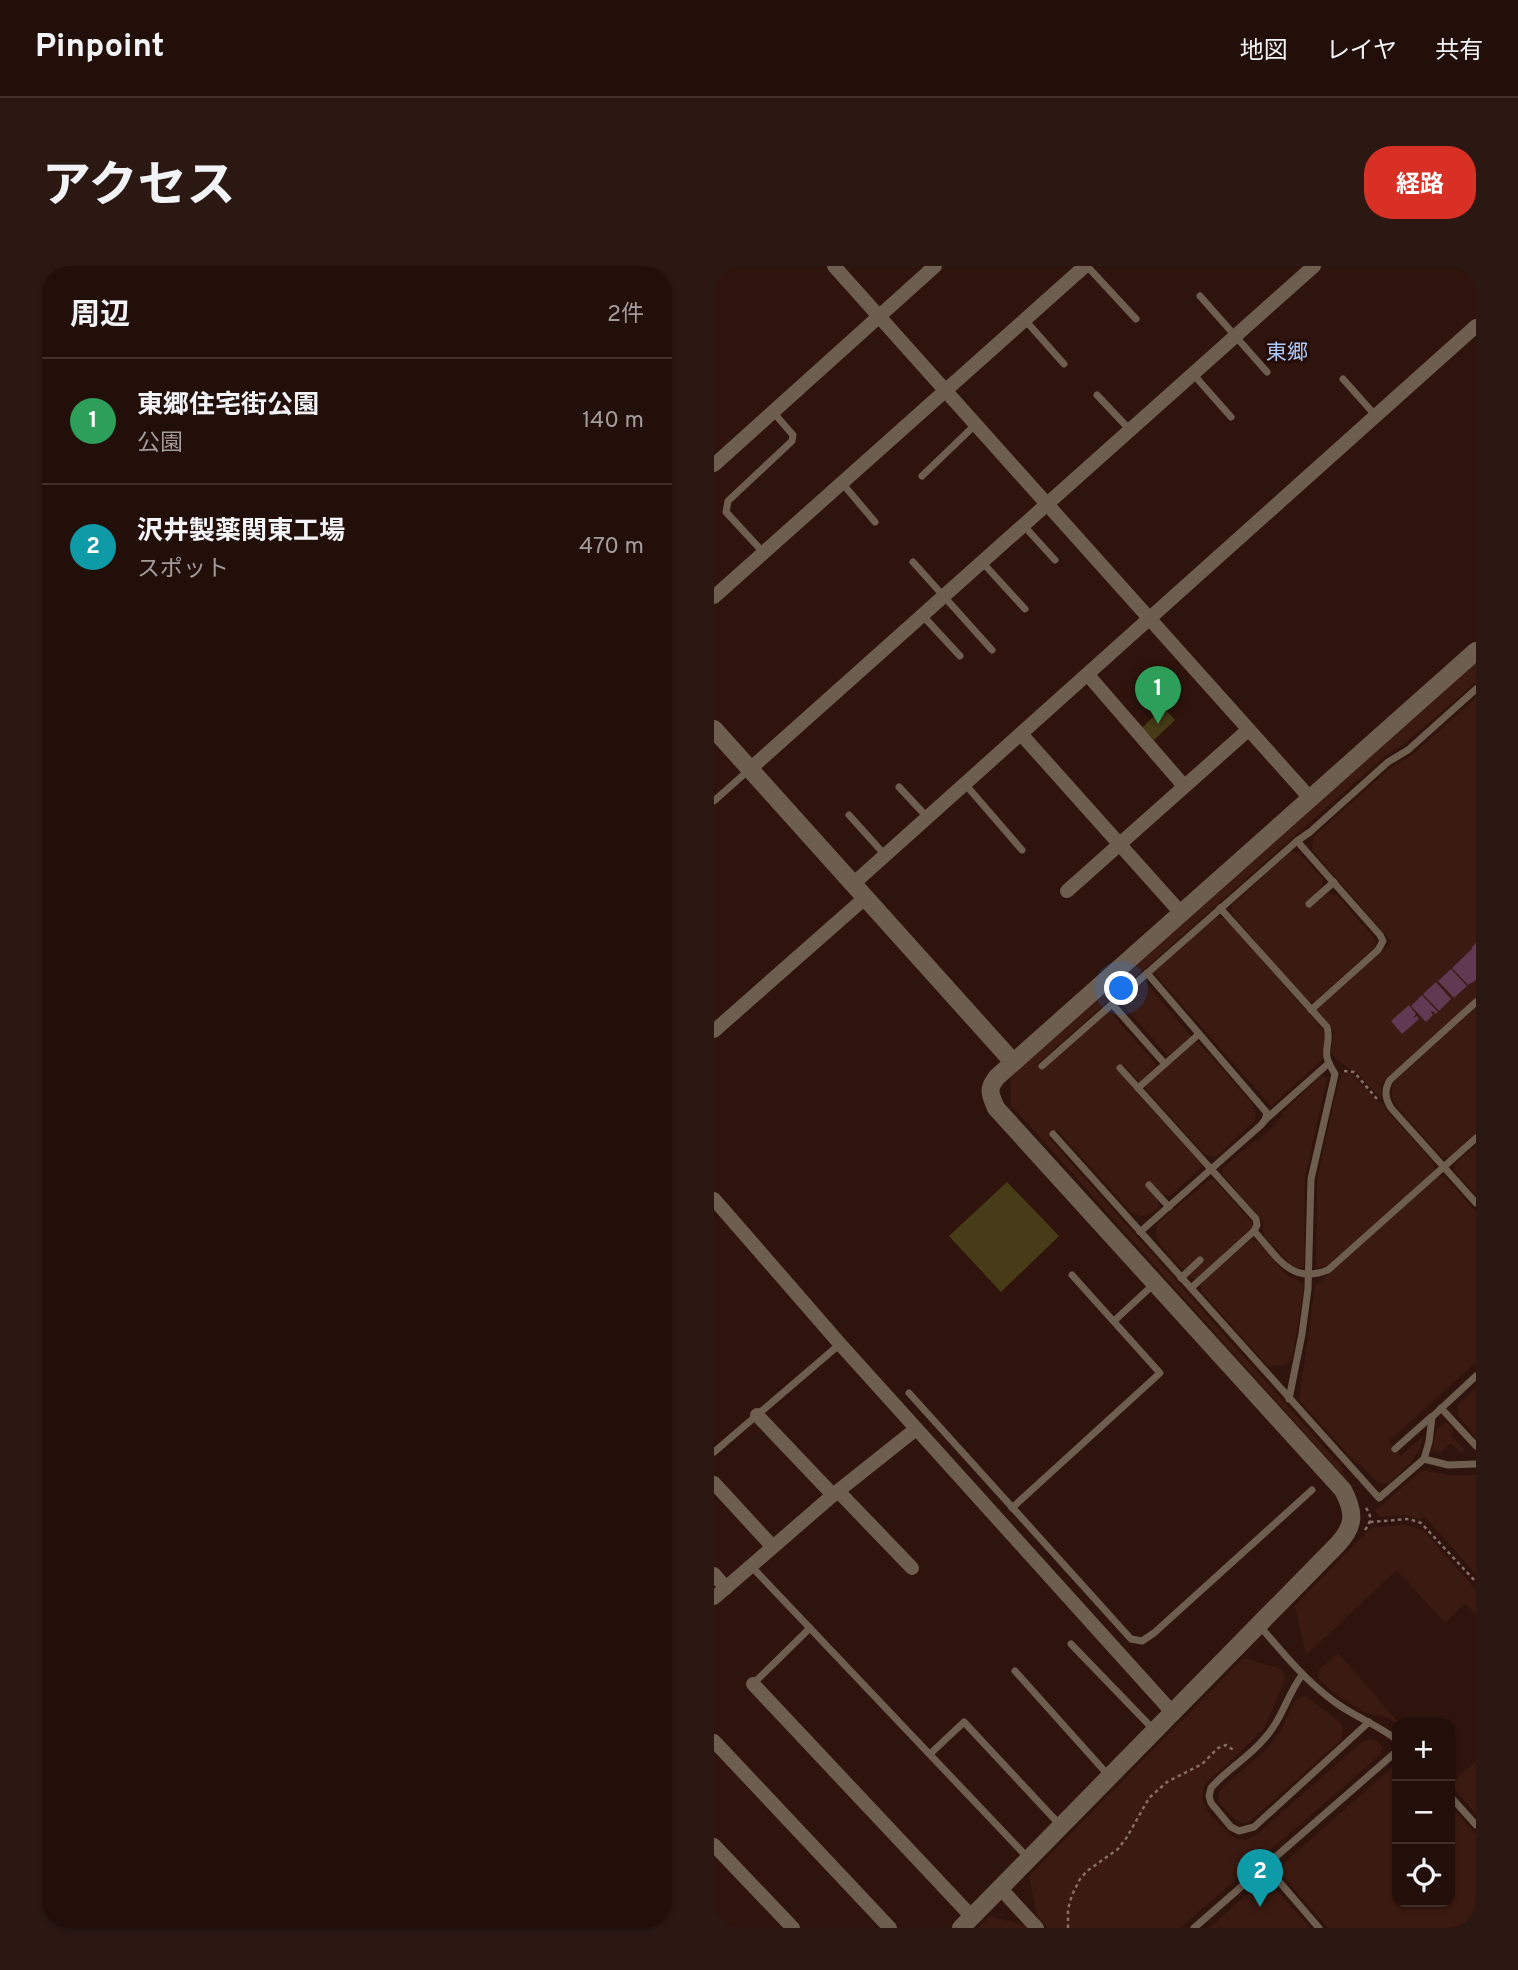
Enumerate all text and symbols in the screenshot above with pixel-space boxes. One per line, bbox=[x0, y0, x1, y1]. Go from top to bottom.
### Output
text: Pinpoint bbox=[35, 27, 164, 69]
text: 地図 bbox=[1240, 37, 1288, 67]
text: レイヤ bbox=[1326, 37, 1397, 67]
text: 共有 bbox=[1435, 37, 1483, 67]
button: 経路 bbox=[1364, 146, 1476, 219]
text: アクセス bbox=[42, 158, 236, 220]
text: 周辺 bbox=[70, 298, 130, 335]
text: 2件 bbox=[607, 301, 644, 330]
district label: 東郷 bbox=[1266, 340, 1308, 367]
text: 東郷住宅街公園 bbox=[137, 390, 319, 423]
text: 1 bbox=[88, 407, 98, 436]
text: 140 m bbox=[582, 407, 644, 436]
text: 公園 bbox=[137, 430, 183, 459]
text: 沢井製薬関東工場 bbox=[137, 516, 345, 549]
text: 2 bbox=[86, 533, 100, 562]
text: 470 m bbox=[579, 533, 644, 562]
text: スポット bbox=[137, 556, 229, 585]
pin: 1 bbox=[1135, 666, 1181, 724]
your location bbox=[1104, 971, 1138, 1005]
map controls bbox=[1392, 1718, 1455, 1907]
button: + bbox=[1392, 1718, 1455, 1781]
button: − bbox=[1392, 1781, 1455, 1844]
button: locate bbox=[1392, 1844, 1455, 1907]
pin: 2 bbox=[1237, 1849, 1283, 1907]

